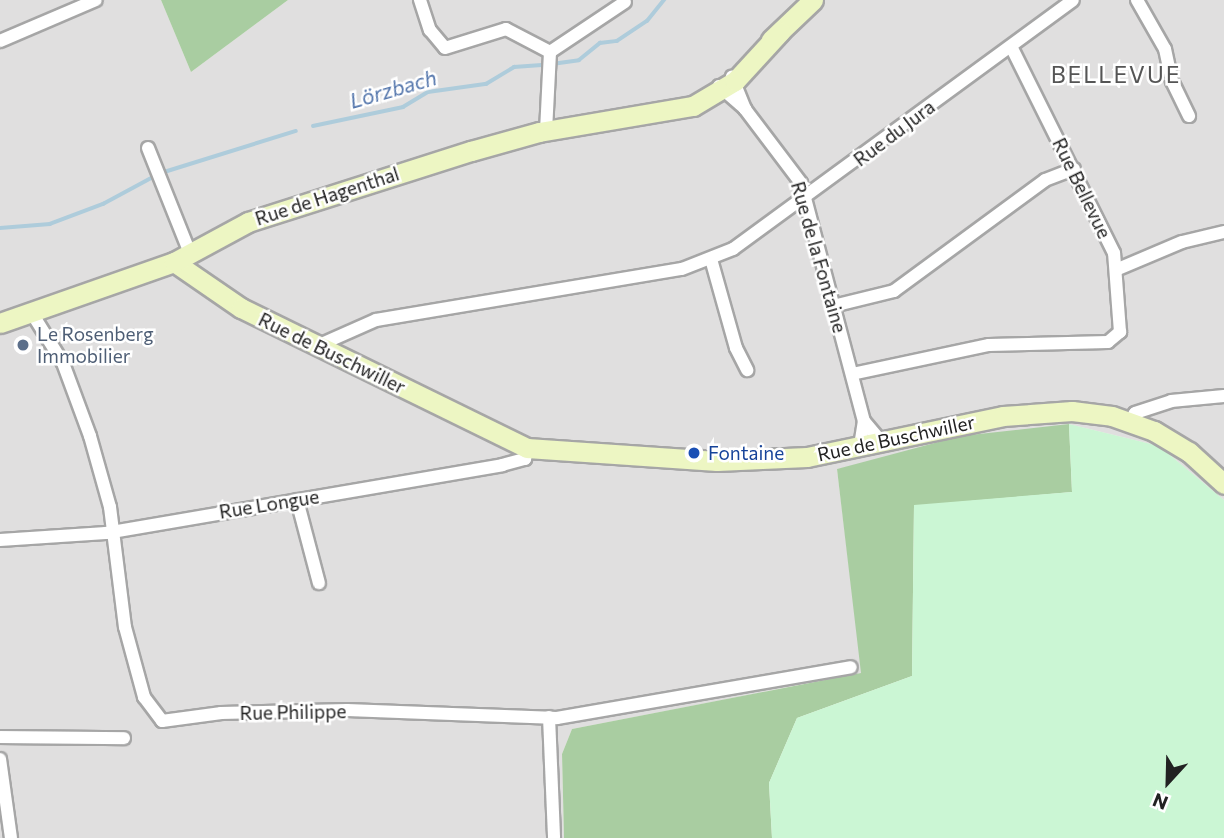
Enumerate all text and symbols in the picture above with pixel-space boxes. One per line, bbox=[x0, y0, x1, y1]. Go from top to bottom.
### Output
district label: BELLEVUE bbox=[1052, 60, 1180, 88]
water label: Lörzbach bbox=[347, 65, 439, 113]
street label: Rue du Jura bbox=[849, 95, 939, 171]
street label: Rue Bellevue bbox=[1048, 134, 1116, 242]
street label: Rue de Hagenthal bbox=[252, 162, 402, 230]
street label: Rue de la Fontaine bbox=[787, 179, 851, 335]
street label: Rue de Buschwiller bbox=[255, 308, 409, 398]
place label: Le Rosenberg Immobilier bbox=[37, 323, 154, 367]
marker: Le Rosenberg Immobilier bbox=[15, 337, 31, 353]
street label: Rue de Buschwiller bbox=[815, 410, 977, 466]
place label: Fontaine bbox=[708, 442, 784, 464]
marker: Fontaine bbox=[686, 445, 702, 461]
street label: Rue Longue bbox=[217, 485, 321, 523]
street label: Rue Philippe bbox=[239, 700, 347, 724]
north arrow bbox=[1133, 747, 1203, 817]
text: N bbox=[1149, 789, 1171, 815]

